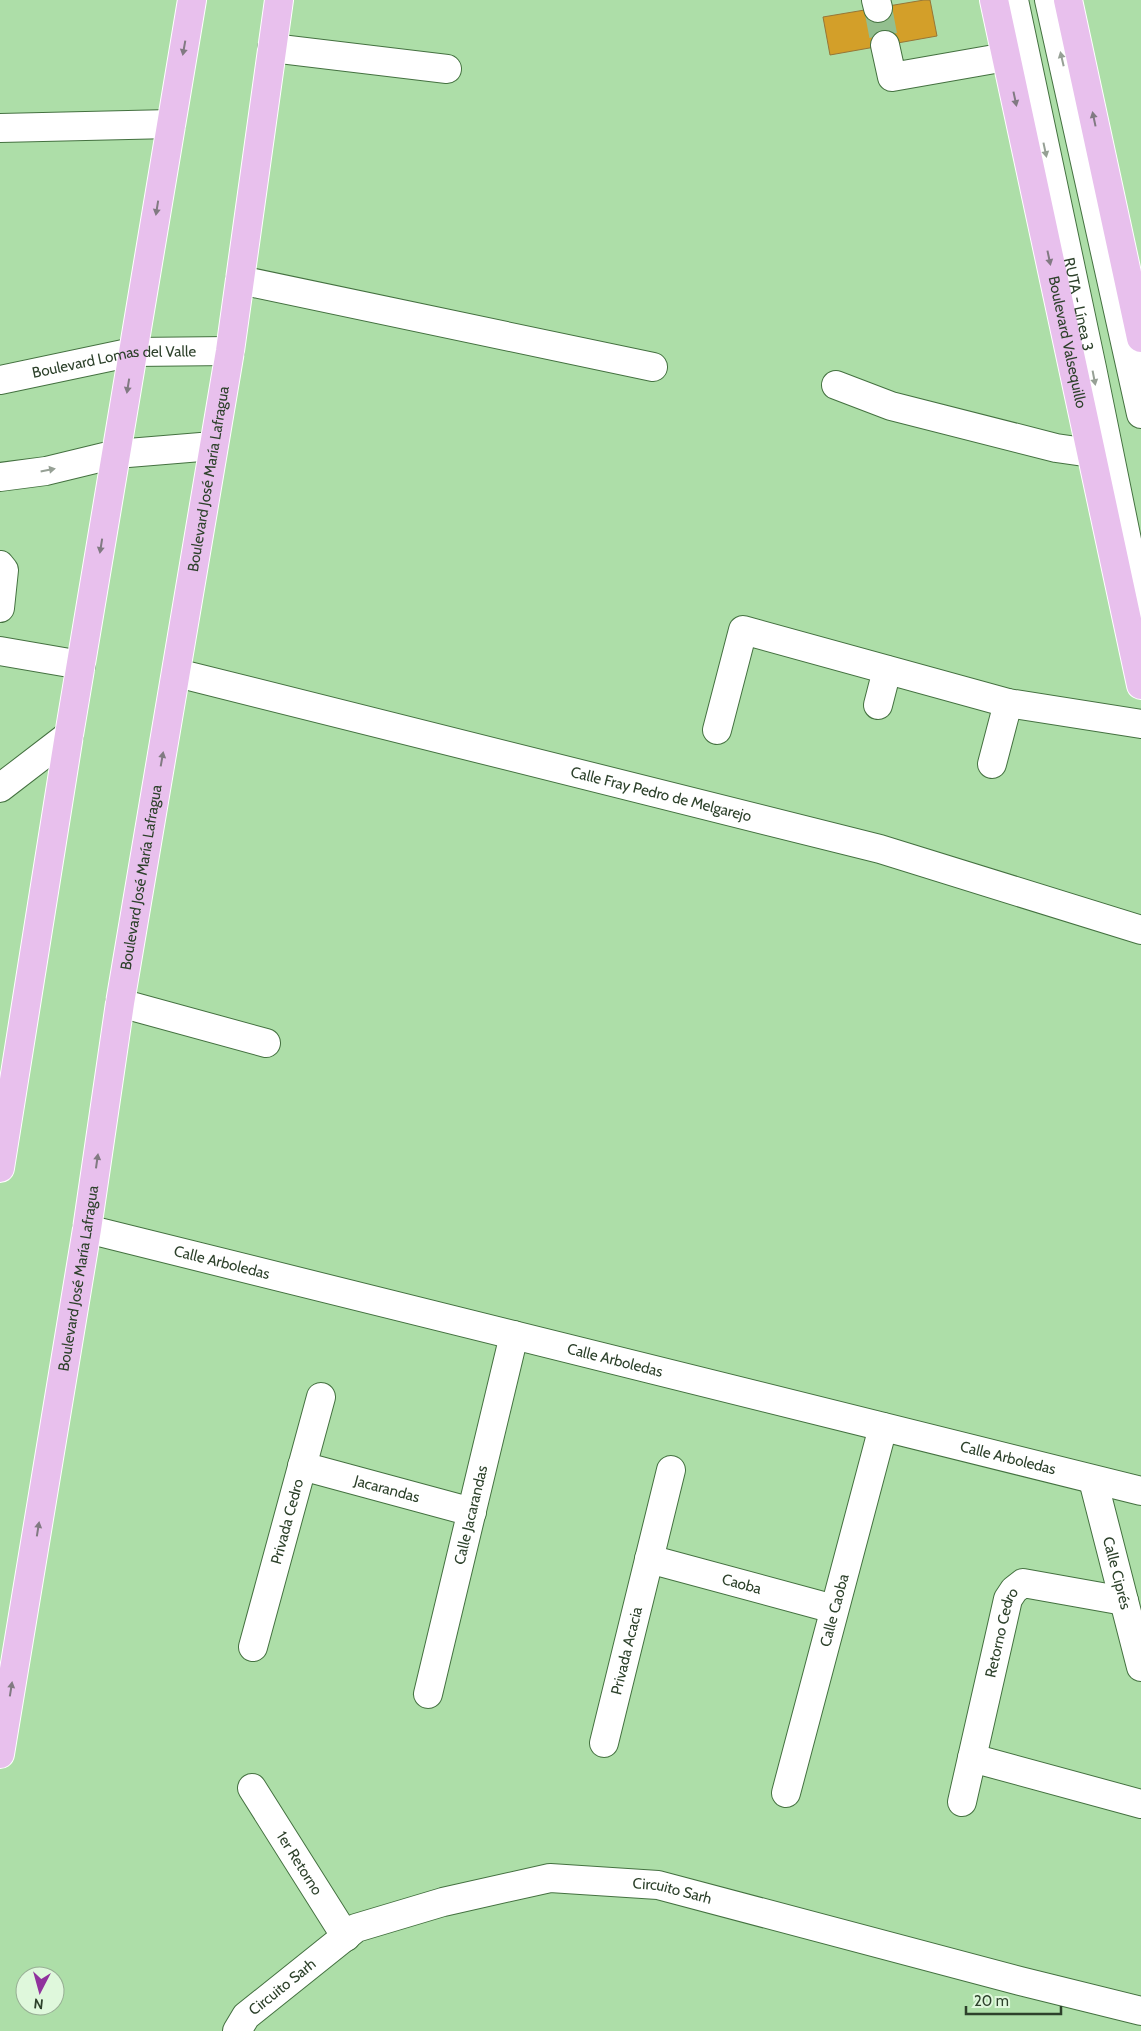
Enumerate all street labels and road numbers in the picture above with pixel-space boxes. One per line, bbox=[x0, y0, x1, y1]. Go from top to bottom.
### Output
street label: RUTA - Línea 3 bbox=[1060, 256, 1097, 353]
street label: Boulevard Valsequillo bbox=[1044, 274, 1090, 410]
street label: Boulevard Lomas del Valle bbox=[30, 342, 196, 382]
street label: Boulevard José María Lafragua bbox=[184, 384, 233, 573]
street label: Calle Fray Pedro de Melgarejo bbox=[569, 763, 753, 825]
street label: Boulevard José María Lafragua bbox=[117, 782, 166, 971]
street label: Boulevard José María Lafragua bbox=[55, 1184, 102, 1373]
street label: Calle Arboledas bbox=[172, 1242, 272, 1283]
street label: Calle Arboledas bbox=[565, 1340, 665, 1381]
street label: Calle Arboledas bbox=[958, 1437, 1058, 1478]
street label: Calle Jacarandas bbox=[450, 1464, 491, 1566]
street label: Jacarandas bbox=[351, 1471, 422, 1506]
street label: Privada Cedro bbox=[267, 1477, 307, 1566]
street label: Calle Ciprés bbox=[1099, 1535, 1135, 1611]
street label: Caoba bbox=[720, 1570, 764, 1598]
street label: Calle Caoba bbox=[816, 1571, 853, 1649]
street label: Retorno Cedro bbox=[981, 1584, 1022, 1679]
street label: Privada Acacia bbox=[607, 1604, 646, 1697]
street label: 1er Retorno bbox=[273, 1828, 326, 1898]
street label: Circuito Sarh bbox=[632, 1874, 714, 1908]
street label: Circuito Sarh bbox=[245, 1955, 319, 2019]

